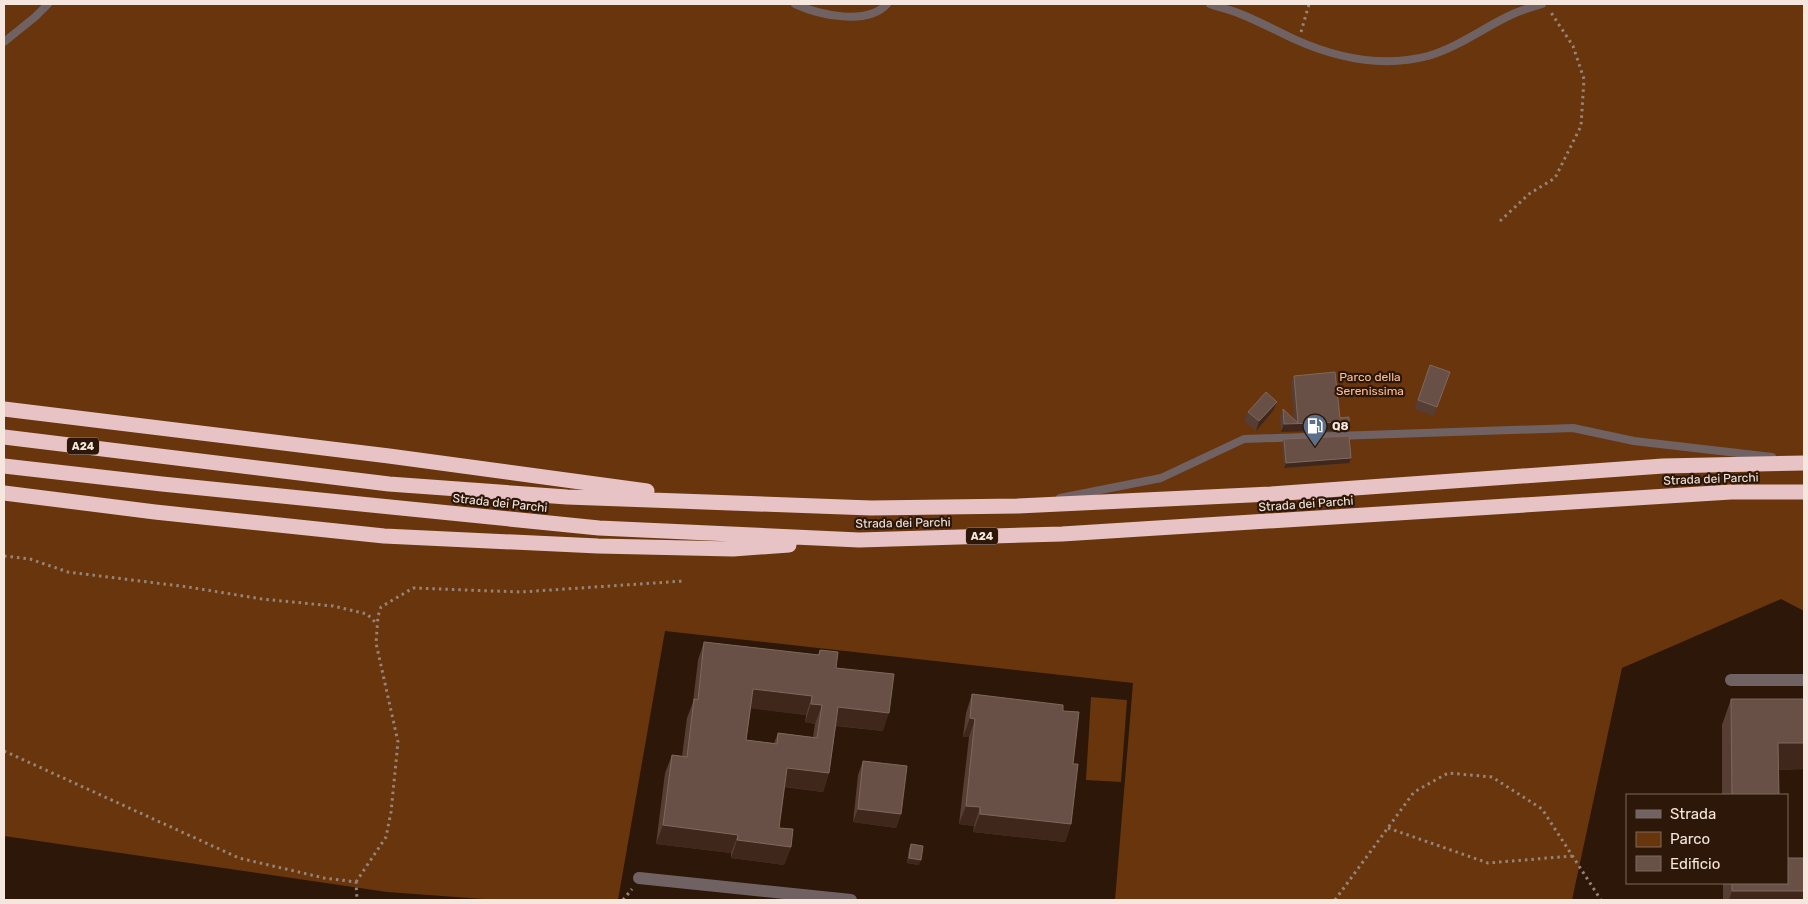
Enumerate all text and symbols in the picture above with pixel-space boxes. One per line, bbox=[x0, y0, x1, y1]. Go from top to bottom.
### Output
park label: Parco della Serenissima bbox=[1336, 370, 1404, 398]
fuel station icon: Q8 bbox=[1302, 413, 1328, 447]
place label: Q8 bbox=[1332, 419, 1349, 433]
road number: A24 bbox=[67, 438, 99, 454]
street label: Strada dei Parchi bbox=[1663, 470, 1759, 488]
street label: Strada dei Parchi bbox=[452, 491, 548, 515]
street label: Strada dei Parchi bbox=[1258, 494, 1354, 514]
street label: Strada dei Parchi bbox=[855, 515, 951, 531]
road number: A24 bbox=[966, 528, 998, 544]
legend bbox=[1626, 794, 1788, 884]
text: Strada bbox=[1670, 805, 1716, 823]
text: Parco bbox=[1670, 830, 1710, 848]
text: Edificio bbox=[1670, 855, 1720, 873]

